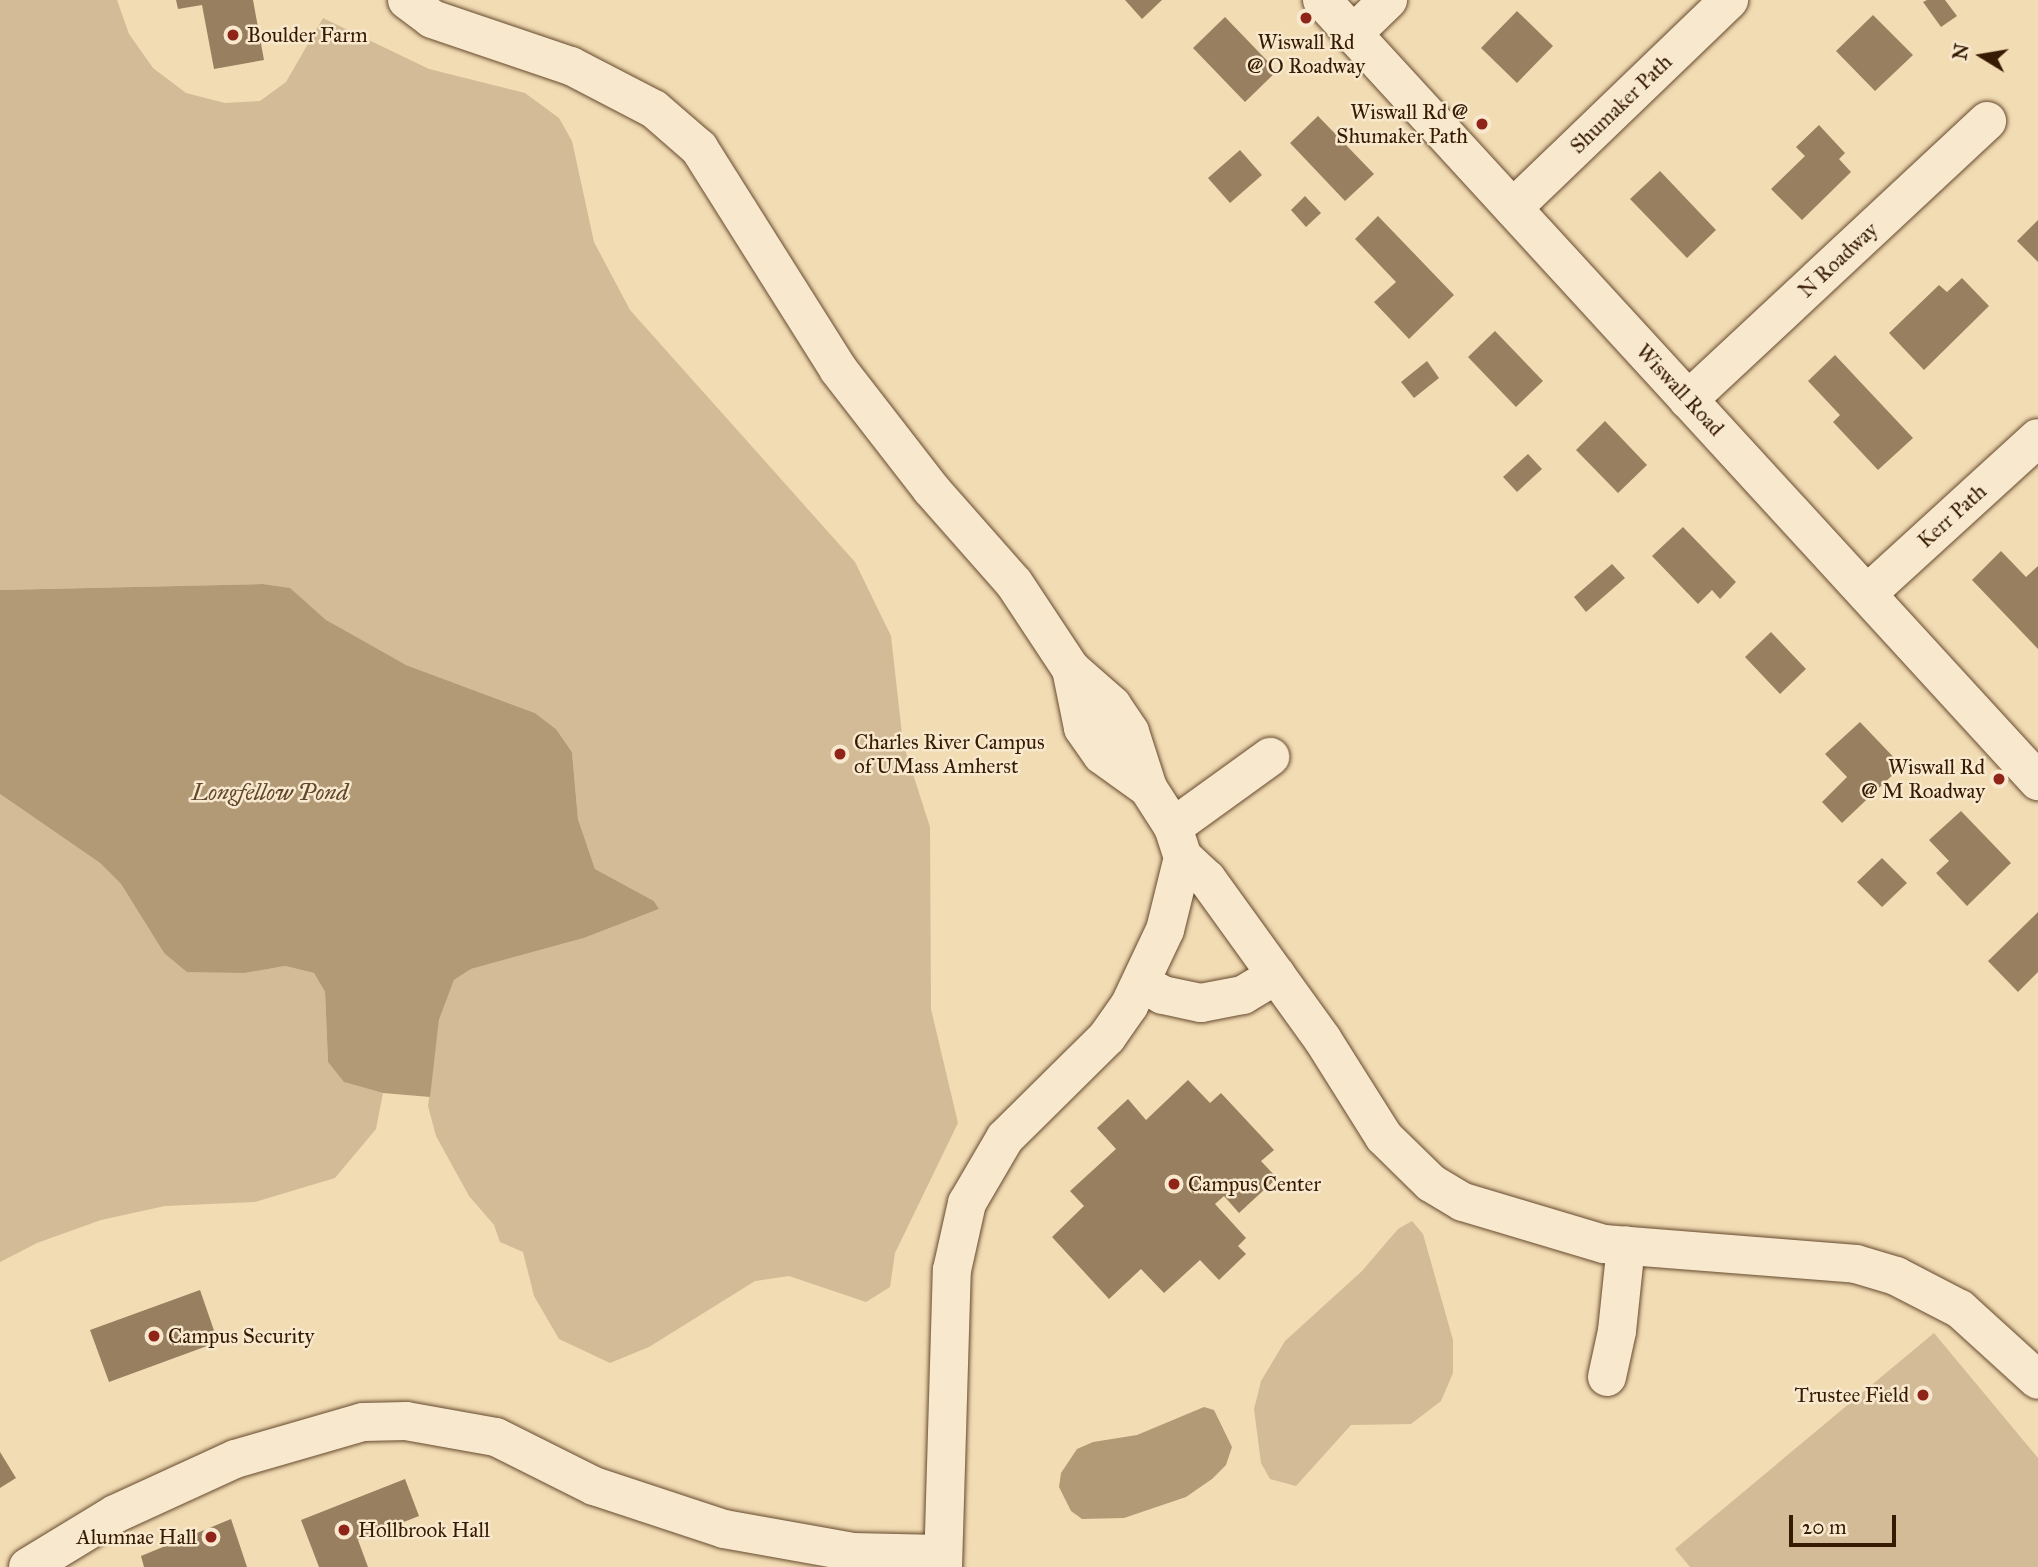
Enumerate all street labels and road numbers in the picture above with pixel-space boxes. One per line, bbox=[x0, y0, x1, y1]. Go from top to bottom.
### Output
street label: Shumaker Path bbox=[1565, 49, 1677, 159]
street label: N Roadway bbox=[1793, 217, 1883, 303]
street label: Wiswall Road bbox=[1631, 339, 1729, 441]
street label: Kerr Path bbox=[1913, 479, 1991, 553]

